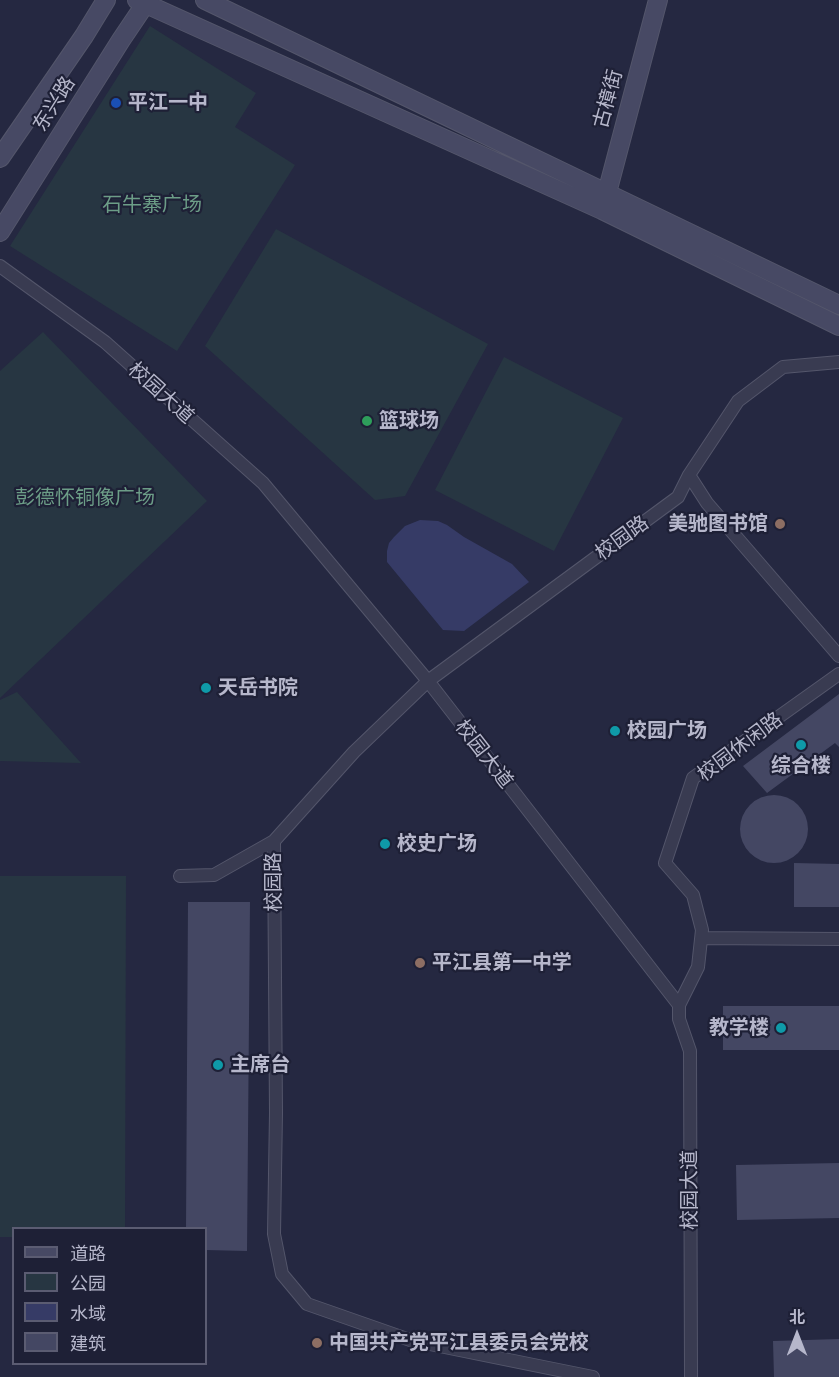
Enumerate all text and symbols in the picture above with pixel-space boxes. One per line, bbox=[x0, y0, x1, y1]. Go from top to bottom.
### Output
street label: 古樟街 bbox=[589, 67, 627, 131]
street label: 东兴路 bbox=[28, 72, 80, 136]
place label: 平江一中 bbox=[128, 91, 208, 115]
marker: 平江一中 bbox=[109, 96, 123, 110]
park label: 石牛寨广场 bbox=[102, 193, 202, 217]
street label: 校园大道 bbox=[123, 357, 199, 429]
place label: 篮球场 bbox=[379, 409, 439, 433]
marker: 篮球场 bbox=[360, 414, 374, 428]
park label: 彭德怀铜像广场 bbox=[15, 486, 155, 510]
street label: 校园路 bbox=[591, 511, 653, 565]
place label: 美驰图书馆 bbox=[668, 512, 768, 536]
marker: 美驰图书馆 bbox=[773, 517, 787, 531]
place label: 天岳书院 bbox=[218, 676, 298, 700]
marker: 天岳书院 bbox=[199, 681, 213, 695]
street label: 校园休闲路 bbox=[693, 707, 787, 787]
street label: 校园大道 bbox=[450, 715, 518, 793]
place label: 校园广场 bbox=[627, 719, 707, 743]
marker: 校园广场 bbox=[608, 724, 622, 738]
marker: 综合楼 bbox=[794, 738, 808, 752]
place label: 综合楼 bbox=[771, 754, 831, 778]
place label: 校史广场 bbox=[397, 832, 477, 856]
marker: 校史广场 bbox=[378, 837, 392, 851]
street label: 校园路 bbox=[262, 852, 286, 912]
place label: 平江县第一中学 bbox=[432, 951, 572, 975]
marker: 平江县第一中学 bbox=[413, 956, 427, 970]
place label: 教学楼 bbox=[709, 1016, 769, 1040]
marker: 教学楼 bbox=[774, 1021, 788, 1035]
place label: 主席台 bbox=[230, 1053, 290, 1077]
marker: 主席台 bbox=[211, 1058, 225, 1072]
street label: 校园大道 bbox=[678, 1150, 702, 1230]
legend bbox=[12, 1227, 207, 1365]
text: 道路 bbox=[70, 1243, 106, 1264]
text: 公园 bbox=[70, 1273, 106, 1294]
text: 水域 bbox=[70, 1303, 106, 1324]
north arrow bbox=[767, 1305, 827, 1365]
text: 北 bbox=[789, 1308, 805, 1326]
place label: 中国共产党平江县委员会党校 bbox=[329, 1331, 589, 1355]
text: 建筑 bbox=[70, 1333, 106, 1354]
marker: 中国共产党平江县委员会党校 bbox=[310, 1336, 324, 1350]

